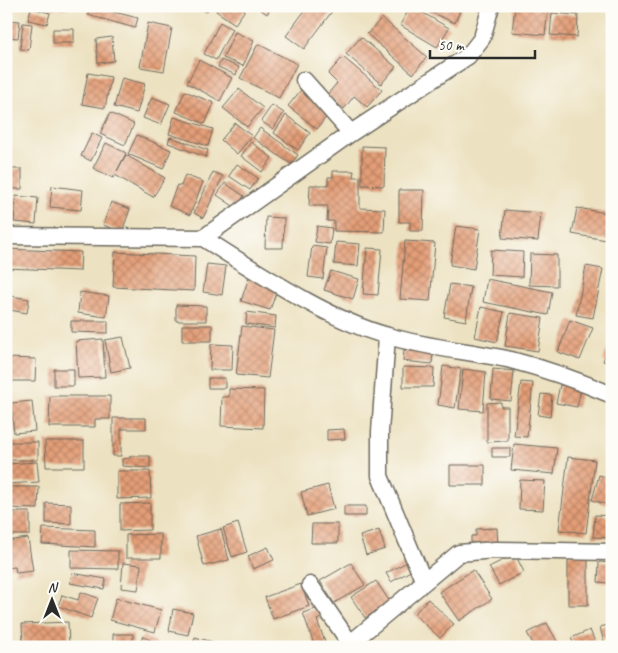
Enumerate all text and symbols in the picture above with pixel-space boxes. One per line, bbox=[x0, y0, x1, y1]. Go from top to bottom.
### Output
scale bar bbox=[430, 28, 536, 60]
text: 50 m bbox=[438, 36, 465, 55]
north arrow bbox=[28, 576, 78, 626]
text: N bbox=[48, 579, 59, 596]

